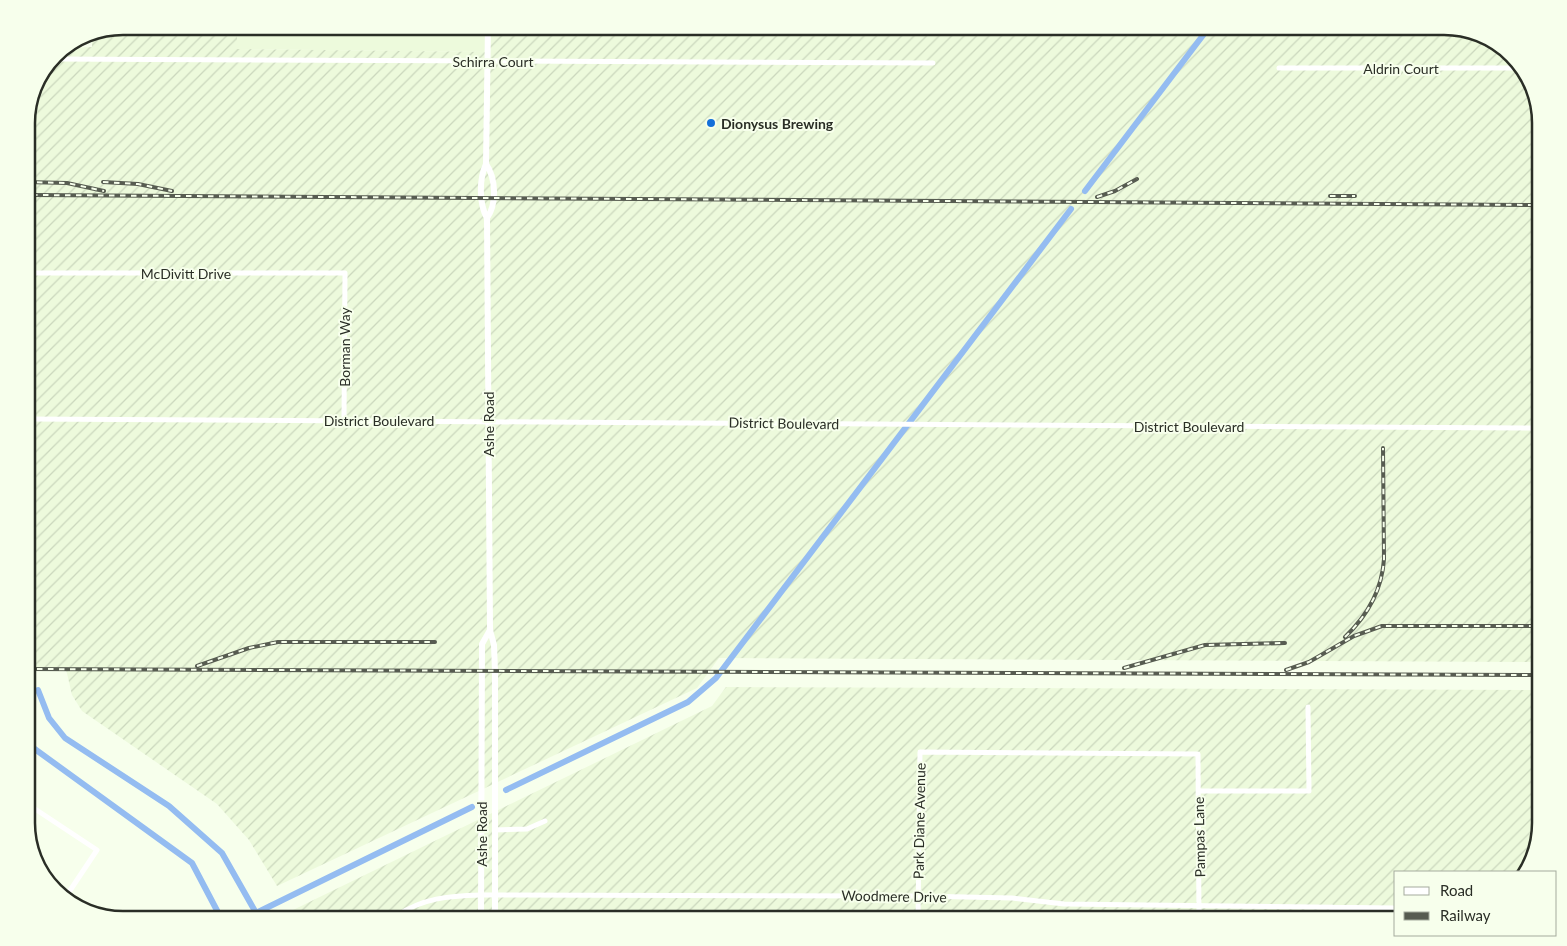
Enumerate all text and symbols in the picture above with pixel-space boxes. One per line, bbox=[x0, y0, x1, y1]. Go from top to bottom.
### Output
street label: Schirra Court bbox=[452, 53, 534, 70]
street label: Aldrin Court bbox=[1363, 60, 1439, 77]
place label: Dionysus Brewing bbox=[721, 115, 834, 132]
marker: Dionysus Brewing bbox=[705, 117, 717, 129]
street label: McDivitt Drive bbox=[141, 265, 231, 282]
street label: Borman Way bbox=[336, 307, 353, 387]
street label: Ashe Road bbox=[480, 391, 497, 457]
street label: District Boulevard bbox=[324, 412, 434, 429]
street label: District Boulevard bbox=[729, 414, 839, 432]
street label: District Boulevard bbox=[1134, 418, 1244, 435]
street label: Park Diane Avenue bbox=[909, 763, 929, 879]
street label: Pampas Lane bbox=[1190, 797, 1208, 877]
street label: Ashe Road bbox=[473, 801, 490, 867]
legend bbox=[1394, 871, 1557, 936]
text: Road bbox=[1440, 881, 1473, 899]
street label: Woodmere Drive bbox=[841, 887, 947, 905]
text: Railway bbox=[1440, 906, 1491, 924]

